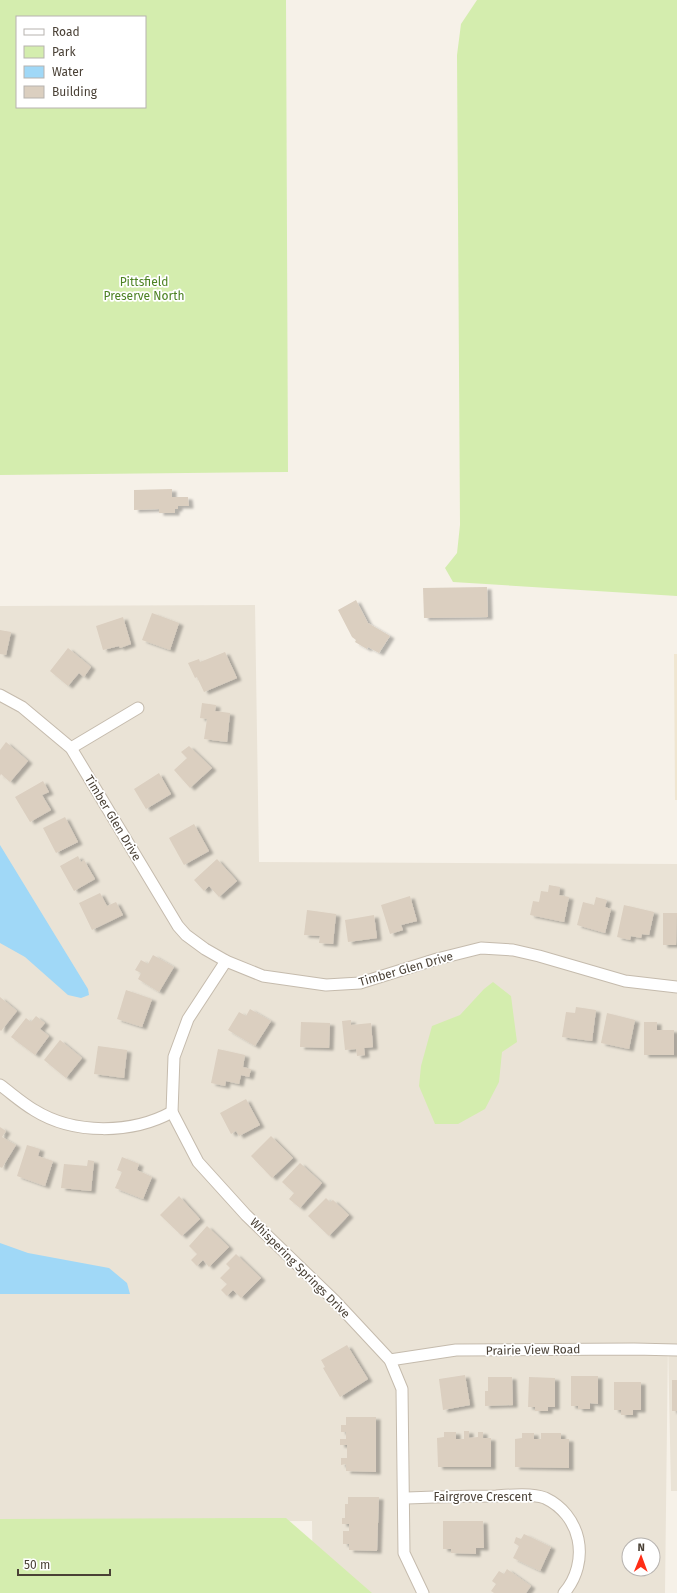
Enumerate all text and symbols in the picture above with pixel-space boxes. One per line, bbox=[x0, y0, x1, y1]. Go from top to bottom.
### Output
legend bbox=[16, 16, 146, 108]
text: Road bbox=[52, 25, 80, 39]
text: Park bbox=[52, 45, 76, 59]
text: Water bbox=[52, 65, 84, 79]
text: Building bbox=[52, 85, 98, 99]
park label: Pittsfield Preserve North bbox=[103, 275, 185, 303]
street label: Timber Glen Drive bbox=[82, 773, 144, 863]
street label: Timber Glen Drive bbox=[357, 949, 455, 989]
street label: Whispering Springs Drive bbox=[247, 1215, 353, 1321]
street label: Prairie View Road bbox=[486, 1342, 580, 1358]
street label: Fairgrove Crescent bbox=[434, 1490, 533, 1504]
north arrow bbox=[621, 1537, 661, 1577]
text: N bbox=[637, 1541, 645, 1554]
scale bar bbox=[18, 1551, 110, 1577]
text: 50 m bbox=[24, 1558, 50, 1572]

